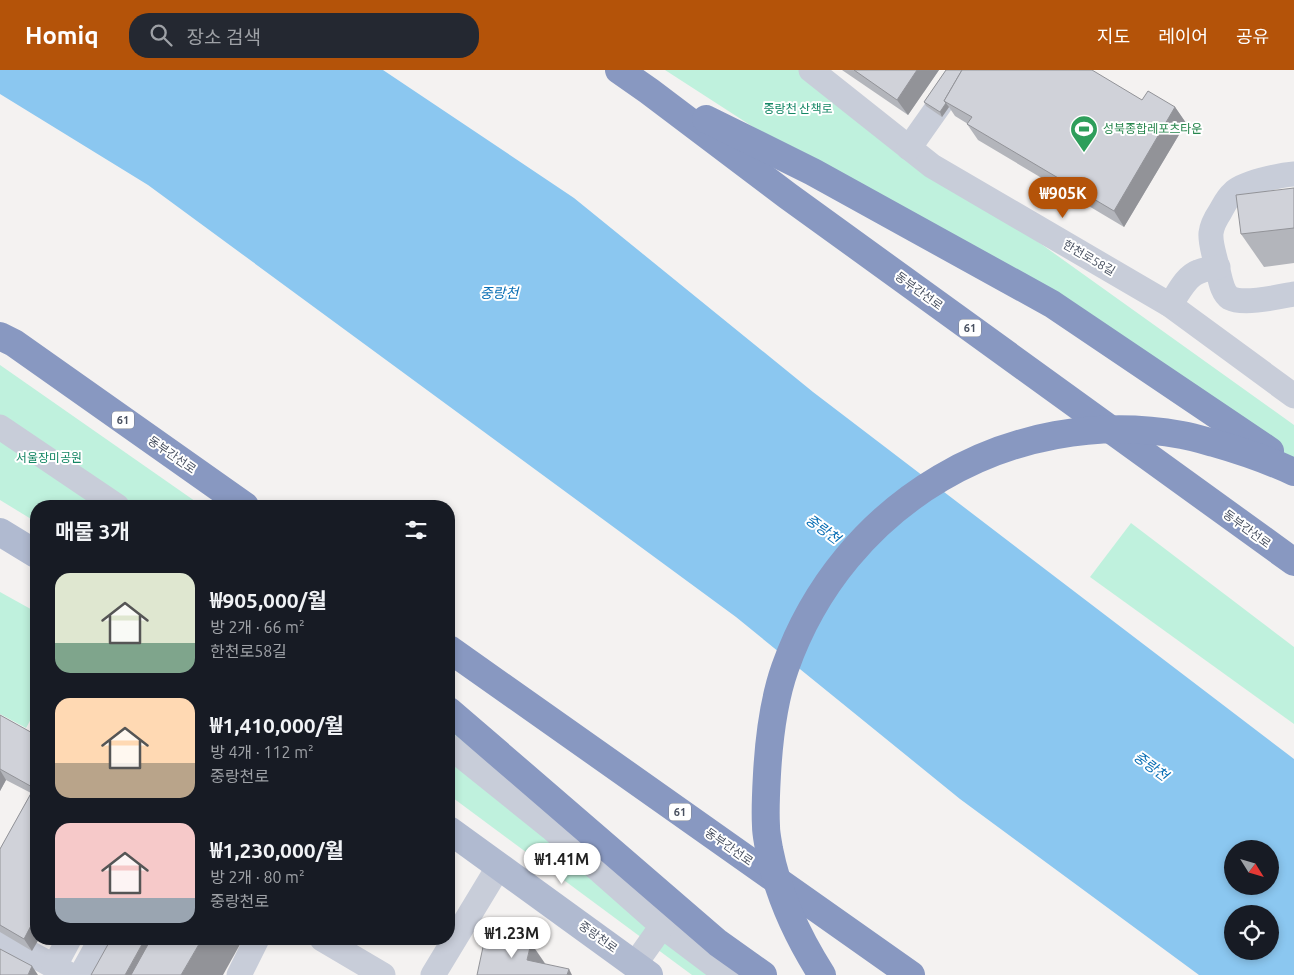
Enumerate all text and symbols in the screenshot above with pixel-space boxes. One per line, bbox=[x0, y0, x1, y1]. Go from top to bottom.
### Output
search box bbox=[129, 13, 479, 58]
icon: search bbox=[147, 21, 175, 49]
text: Homiq bbox=[25, 22, 99, 49]
text: 장소 검색 bbox=[187, 26, 261, 48]
text: 지도 bbox=[1097, 26, 1130, 46]
text: 레이어 bbox=[1158, 26, 1208, 46]
text: 공유 bbox=[1236, 26, 1269, 46]
park label: 중랑천 산책로 bbox=[764, 102, 833, 115]
sports icon: 성북종합레포츠타운 bbox=[1069, 114, 1099, 153]
place label: 성북종합레포츠타운 bbox=[1103, 122, 1202, 135]
pin: ₩905K bbox=[1028, 176, 1098, 219]
text: ₩905K bbox=[1039, 184, 1087, 202]
street label: 한천로58길 bbox=[1061, 238, 1117, 278]
street label: 동부간선로 bbox=[893, 269, 945, 312]
water label: 중랑천 bbox=[480, 285, 519, 301]
road number: 61 bbox=[959, 320, 981, 336]
road number: 61 bbox=[112, 412, 134, 428]
street label: 동부간선로 bbox=[146, 433, 199, 476]
park label: 서울장미공원 bbox=[16, 451, 82, 464]
street label: 동부간선로 bbox=[1221, 507, 1273, 550]
water label: 중랑천 bbox=[803, 511, 844, 547]
icon: filters bbox=[402, 516, 430, 544]
text: 매물 3개 bbox=[55, 519, 130, 543]
text: ₩905,000/월 bbox=[210, 588, 327, 612]
icon: home bbox=[95, 593, 155, 653]
text: 방 2개 · 66 m² bbox=[210, 618, 305, 636]
text: 한천로58길 bbox=[210, 642, 287, 660]
text: ₩1,410,000/월 bbox=[210, 713, 344, 737]
icon: home bbox=[95, 718, 155, 778]
text: 방 4개 · 112 m² bbox=[210, 743, 314, 761]
water label: 중랑천 bbox=[1131, 748, 1172, 784]
text: 중랑천로 bbox=[210, 767, 269, 785]
road number: 61 bbox=[669, 804, 691, 820]
street label: 동부간선로 bbox=[703, 825, 756, 868]
text: ₩1,230,000/월 bbox=[210, 838, 344, 862]
north arrow bbox=[1224, 840, 1279, 895]
map controls bbox=[1224, 840, 1279, 960]
pin: ₩1.41M bbox=[521, 842, 603, 885]
icon: home bbox=[95, 843, 155, 903]
text: ₩1.41M bbox=[535, 850, 589, 868]
text: 방 2개 · 80 m² bbox=[210, 868, 305, 886]
text: 중랑천로 bbox=[210, 892, 269, 910]
button: locate bbox=[1224, 905, 1279, 960]
pin: ₩1.23M bbox=[471, 916, 553, 959]
street label: 중랑천로 bbox=[577, 918, 620, 955]
text: ₩1.23M bbox=[485, 924, 539, 942]

